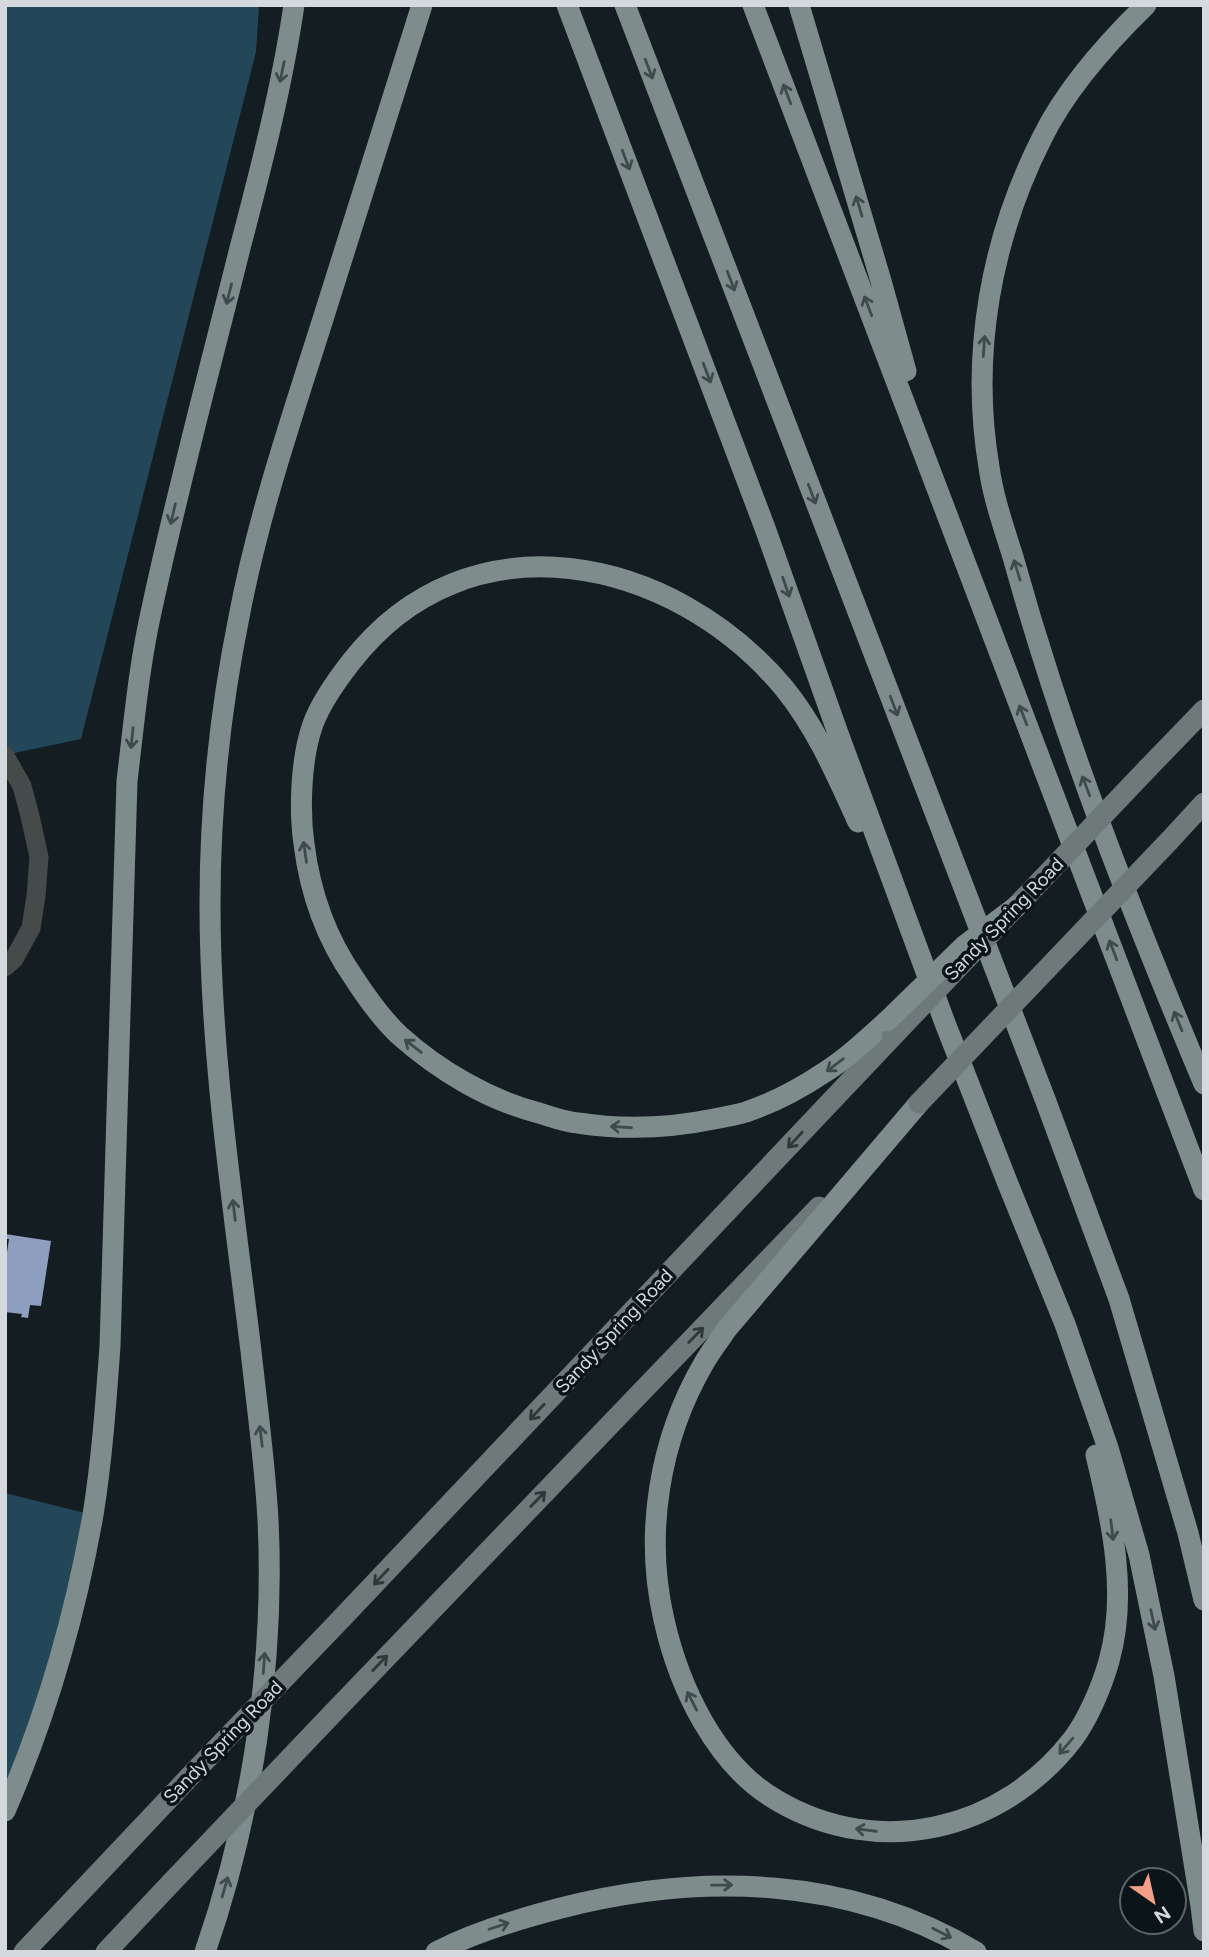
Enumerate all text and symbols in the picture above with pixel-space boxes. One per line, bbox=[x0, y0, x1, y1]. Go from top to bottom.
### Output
one-way arrow bbox=[644, 58, 657, 79]
one-way arrow bbox=[274, 60, 288, 83]
one-way arrow bbox=[780, 83, 793, 105]
one-way arrow bbox=[621, 149, 634, 171]
one-way arrow bbox=[851, 196, 864, 218]
one-way arrow bbox=[726, 270, 738, 292]
one-way arrow bbox=[222, 282, 235, 305]
one-way arrow bbox=[861, 296, 874, 318]
one-way arrow bbox=[978, 336, 991, 358]
one-way arrow bbox=[702, 362, 714, 384]
one-way arrow bbox=[807, 482, 820, 504]
one-way arrow bbox=[166, 502, 179, 525]
one-way arrow bbox=[1009, 559, 1022, 581]
one-way arrow bbox=[781, 575, 793, 597]
one-way arrow bbox=[889, 695, 901, 717]
one-way arrow bbox=[1016, 704, 1029, 726]
one-way arrow bbox=[125, 726, 138, 749]
one-way arrow bbox=[1079, 776, 1091, 798]
one-way arrow bbox=[298, 841, 311, 864]
street label: Sandy Spring Road bbox=[940, 853, 1068, 985]
one-way arrow bbox=[1105, 940, 1118, 962]
one-way arrow bbox=[1170, 1011, 1183, 1032]
one-way arrow bbox=[405, 1038, 423, 1053]
one-way arrow bbox=[827, 1057, 845, 1072]
one-way arrow bbox=[611, 1120, 633, 1133]
one-way arrow bbox=[786, 1131, 803, 1148]
one-way arrow bbox=[228, 1199, 241, 1222]
street label: Sandy Spring Road bbox=[550, 1264, 678, 1398]
one-way arrow bbox=[687, 1327, 704, 1344]
one-way arrow bbox=[529, 1403, 545, 1421]
one-way arrow bbox=[254, 1425, 267, 1448]
one-way arrow bbox=[529, 1491, 546, 1508]
one-way arrow bbox=[1106, 1518, 1119, 1541]
one-way arrow bbox=[372, 1568, 389, 1585]
one-way arrow bbox=[1146, 1608, 1160, 1631]
one-way arrow bbox=[258, 1652, 271, 1675]
one-way arrow bbox=[372, 1655, 389, 1672]
street label: Sandy Spring Road bbox=[159, 1676, 287, 1808]
one-way arrow bbox=[684, 1691, 698, 1712]
one-way arrow bbox=[1058, 1737, 1074, 1755]
one-way arrow bbox=[855, 1824, 878, 1837]
north arrow bbox=[1118, 1866, 1188, 1936]
one-way arrow bbox=[220, 1876, 233, 1898]
one-way arrow bbox=[710, 1878, 733, 1892]
text: N bbox=[1150, 1901, 1175, 1928]
one-way arrow bbox=[487, 1918, 509, 1931]
one-way arrow bbox=[931, 1927, 952, 1941]

